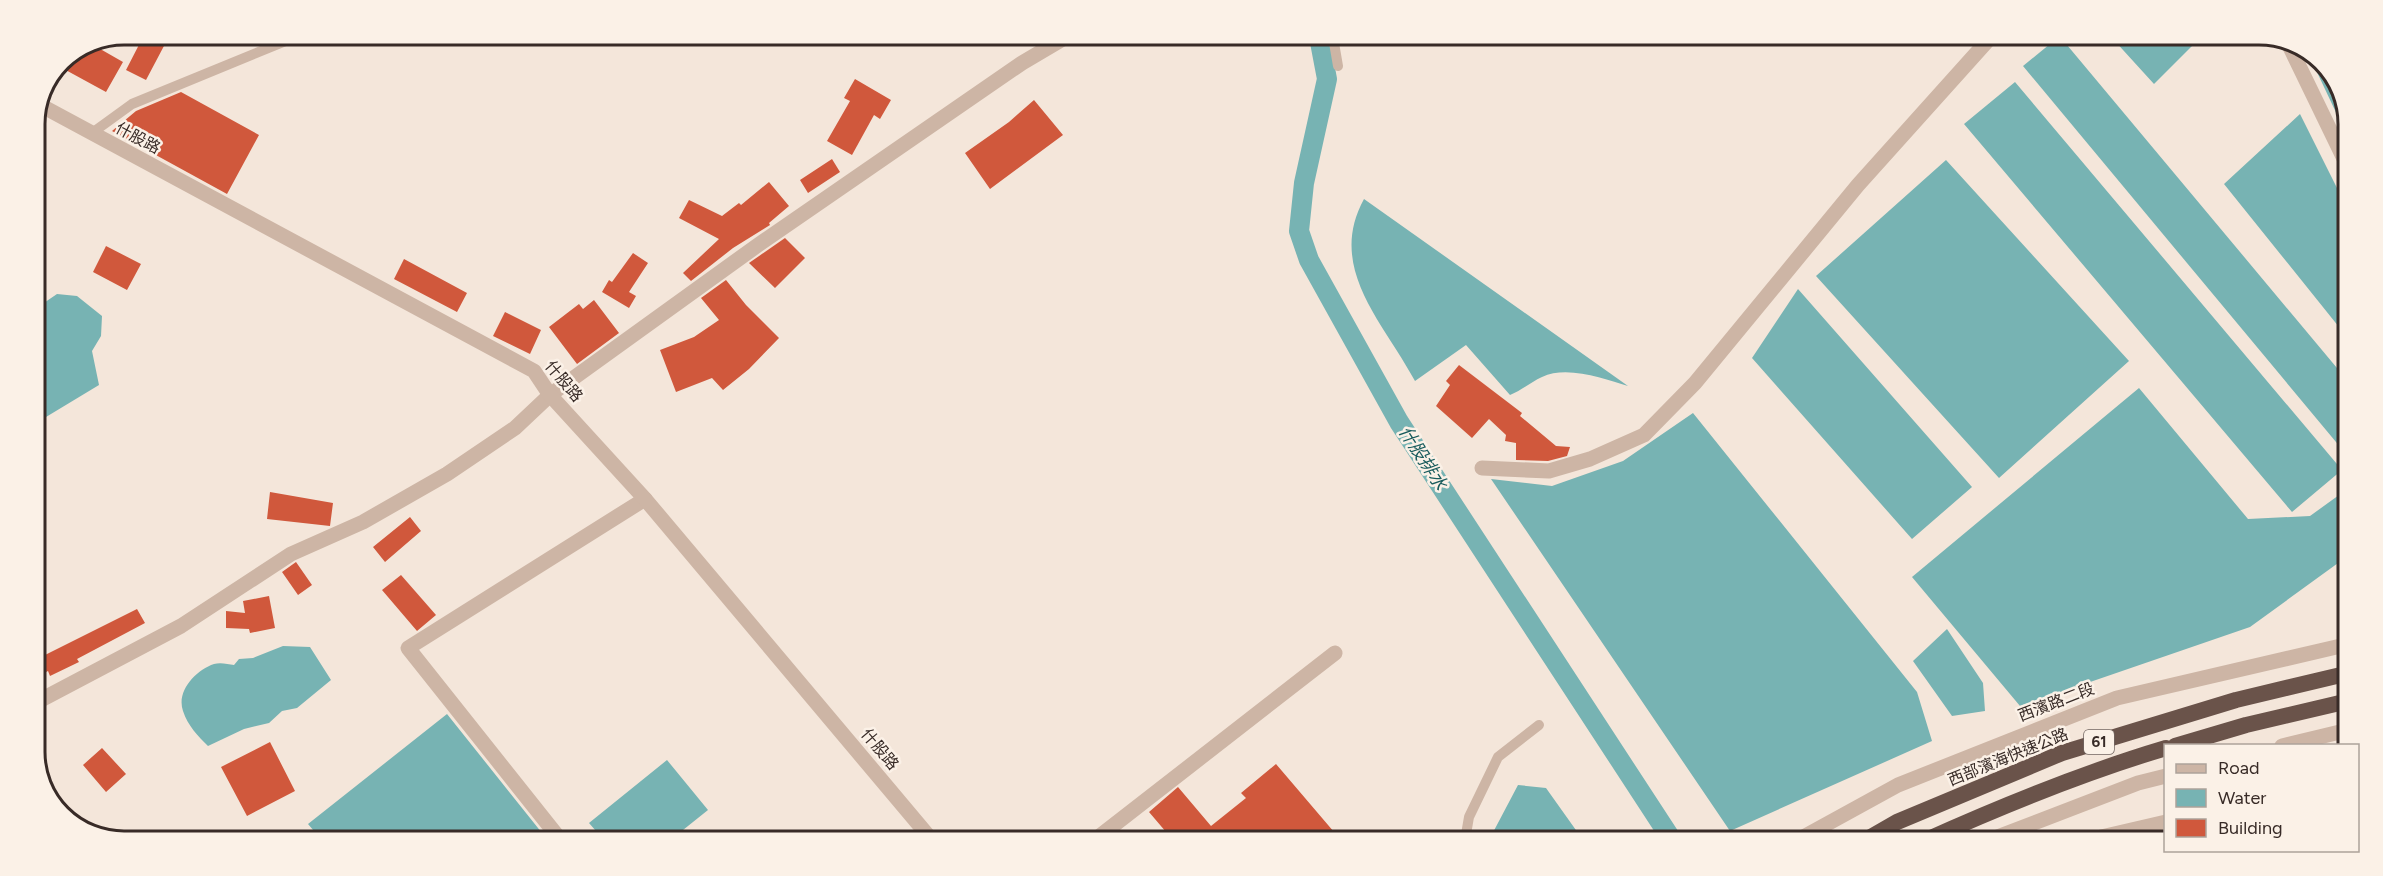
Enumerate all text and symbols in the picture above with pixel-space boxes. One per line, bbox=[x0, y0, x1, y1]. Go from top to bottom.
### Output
street label: 什股路 bbox=[112, 118, 164, 158]
street label: 什股路 bbox=[541, 357, 587, 405]
water label: 什股排水 bbox=[1394, 422, 1452, 495]
street label: 西濱路二段 bbox=[2015, 679, 2097, 725]
street label: 西部濱海快速公路 bbox=[1945, 724, 2071, 790]
street label: 什股路 bbox=[857, 725, 903, 773]
road number: 61 bbox=[2084, 730, 2114, 754]
legend bbox=[2164, 744, 2359, 852]
text: Road bbox=[2218, 757, 2259, 779]
text: Water bbox=[2218, 787, 2266, 809]
text: Building bbox=[2218, 817, 2283, 839]

